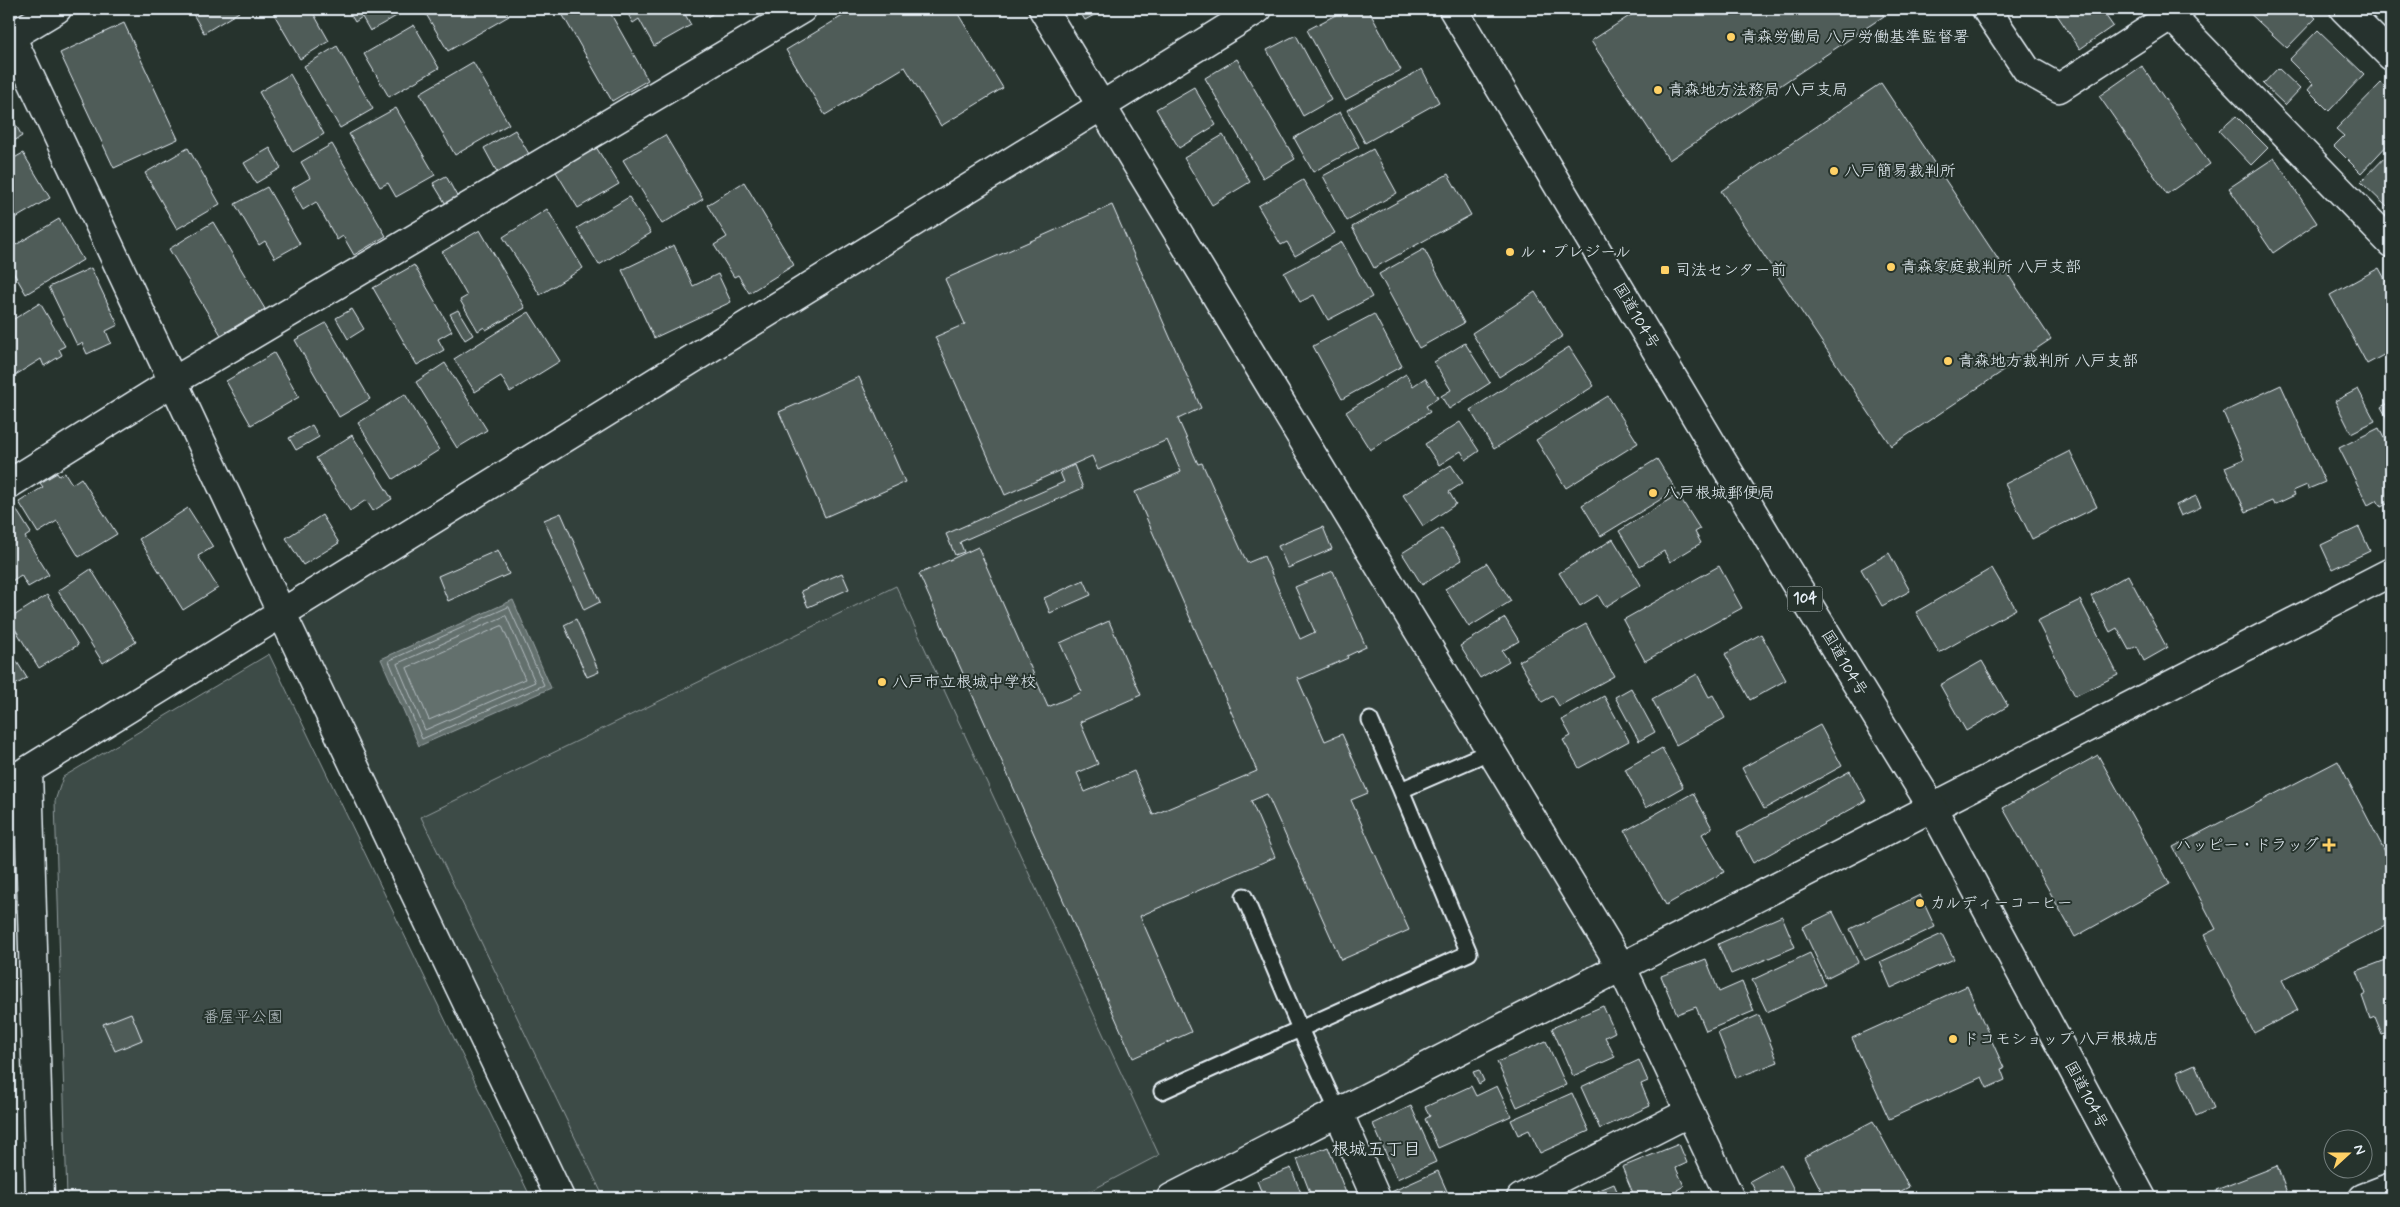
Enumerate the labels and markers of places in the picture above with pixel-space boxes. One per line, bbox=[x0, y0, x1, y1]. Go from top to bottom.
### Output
place label: 青森労働局 八戸労働基準監督署 bbox=[1741, 27, 1969, 48]
marker: 青森労働局 八戸労働基準監督署 bbox=[1725, 31, 1737, 43]
place label: 青森地方法務局 八戸支局 bbox=[1668, 80, 1848, 101]
marker: 青森地方法務局 八戸支局 bbox=[1652, 84, 1664, 96]
place label: 八戸簡易裁判所 bbox=[1844, 161, 1956, 182]
marker: 八戸簡易裁判所 bbox=[1828, 165, 1840, 177]
place label: ル・プレジール bbox=[1520, 242, 1631, 263]
marker: ル・プレジール bbox=[1504, 246, 1516, 258]
place label: 青森家庭裁判所 八戸支部 bbox=[1901, 257, 2081, 278]
place label: 司法センター前 bbox=[1675, 260, 1786, 281]
marker: 青森家庭裁判所 八戸支部 bbox=[1885, 261, 1897, 273]
marker: 司法センター前 bbox=[1659, 264, 1671, 276]
place label: 青森地方裁判所 八戸支部 bbox=[1958, 351, 2138, 372]
marker: 青森地方裁判所 八戸支部 bbox=[1942, 355, 1954, 367]
place label: 八戸根城郵便局 bbox=[1663, 483, 1775, 504]
marker: 八戸根城郵便局 bbox=[1647, 487, 1659, 499]
place label: 八戸市立根城中学校 bbox=[892, 672, 1036, 693]
marker: 八戸市立根城中学校 bbox=[876, 676, 888, 688]
place label: ハッピー・ドラッグ bbox=[2176, 835, 2319, 856]
marker: ハッピー・ドラッグ bbox=[2323, 839, 2335, 851]
place label: カルディーコーヒー bbox=[1930, 893, 2072, 914]
marker: カルディーコーヒー bbox=[1914, 897, 1926, 909]
place label: ドコモショップ 八戸根城店 bbox=[1963, 1029, 2159, 1050]
marker: ドコモショップ 八戸根城店 bbox=[1947, 1033, 1959, 1045]

